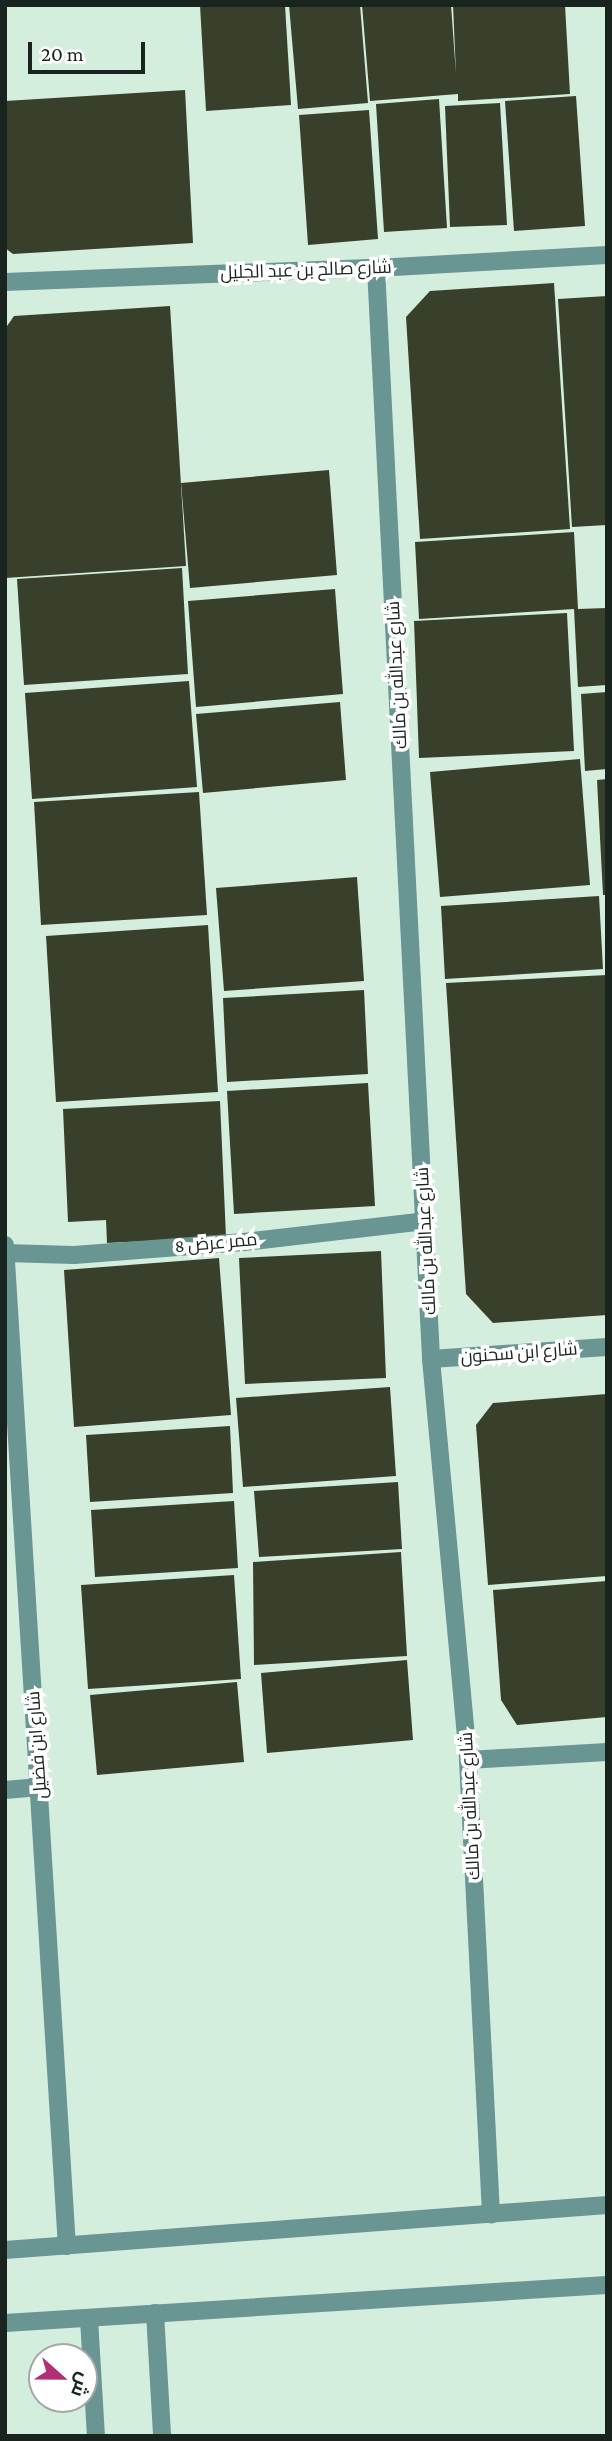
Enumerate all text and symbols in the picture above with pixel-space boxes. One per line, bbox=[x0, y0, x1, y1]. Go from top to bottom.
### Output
scale bar bbox=[32, 28, 149, 72]
text: 20 m bbox=[41, 42, 84, 66]
street label: شارع صالح بن عبد الجليل bbox=[220, 256, 392, 284]
street label: شارع عبدالله بن مالك bbox=[382, 600, 412, 750]
street label: شارع عبدالله بن مالك bbox=[411, 1166, 441, 1316]
street label: ممر عرض 8 bbox=[174, 1229, 258, 1257]
street label: شارع ابن سحنون bbox=[460, 1338, 578, 1368]
street label: شارع ابن فضيل bbox=[22, 1690, 52, 1800]
street label: شارع عبدالله بن مالك bbox=[455, 1731, 485, 1881]
north arrow bbox=[28, 2343, 98, 2413]
text: ش bbox=[67, 2370, 95, 2400]

